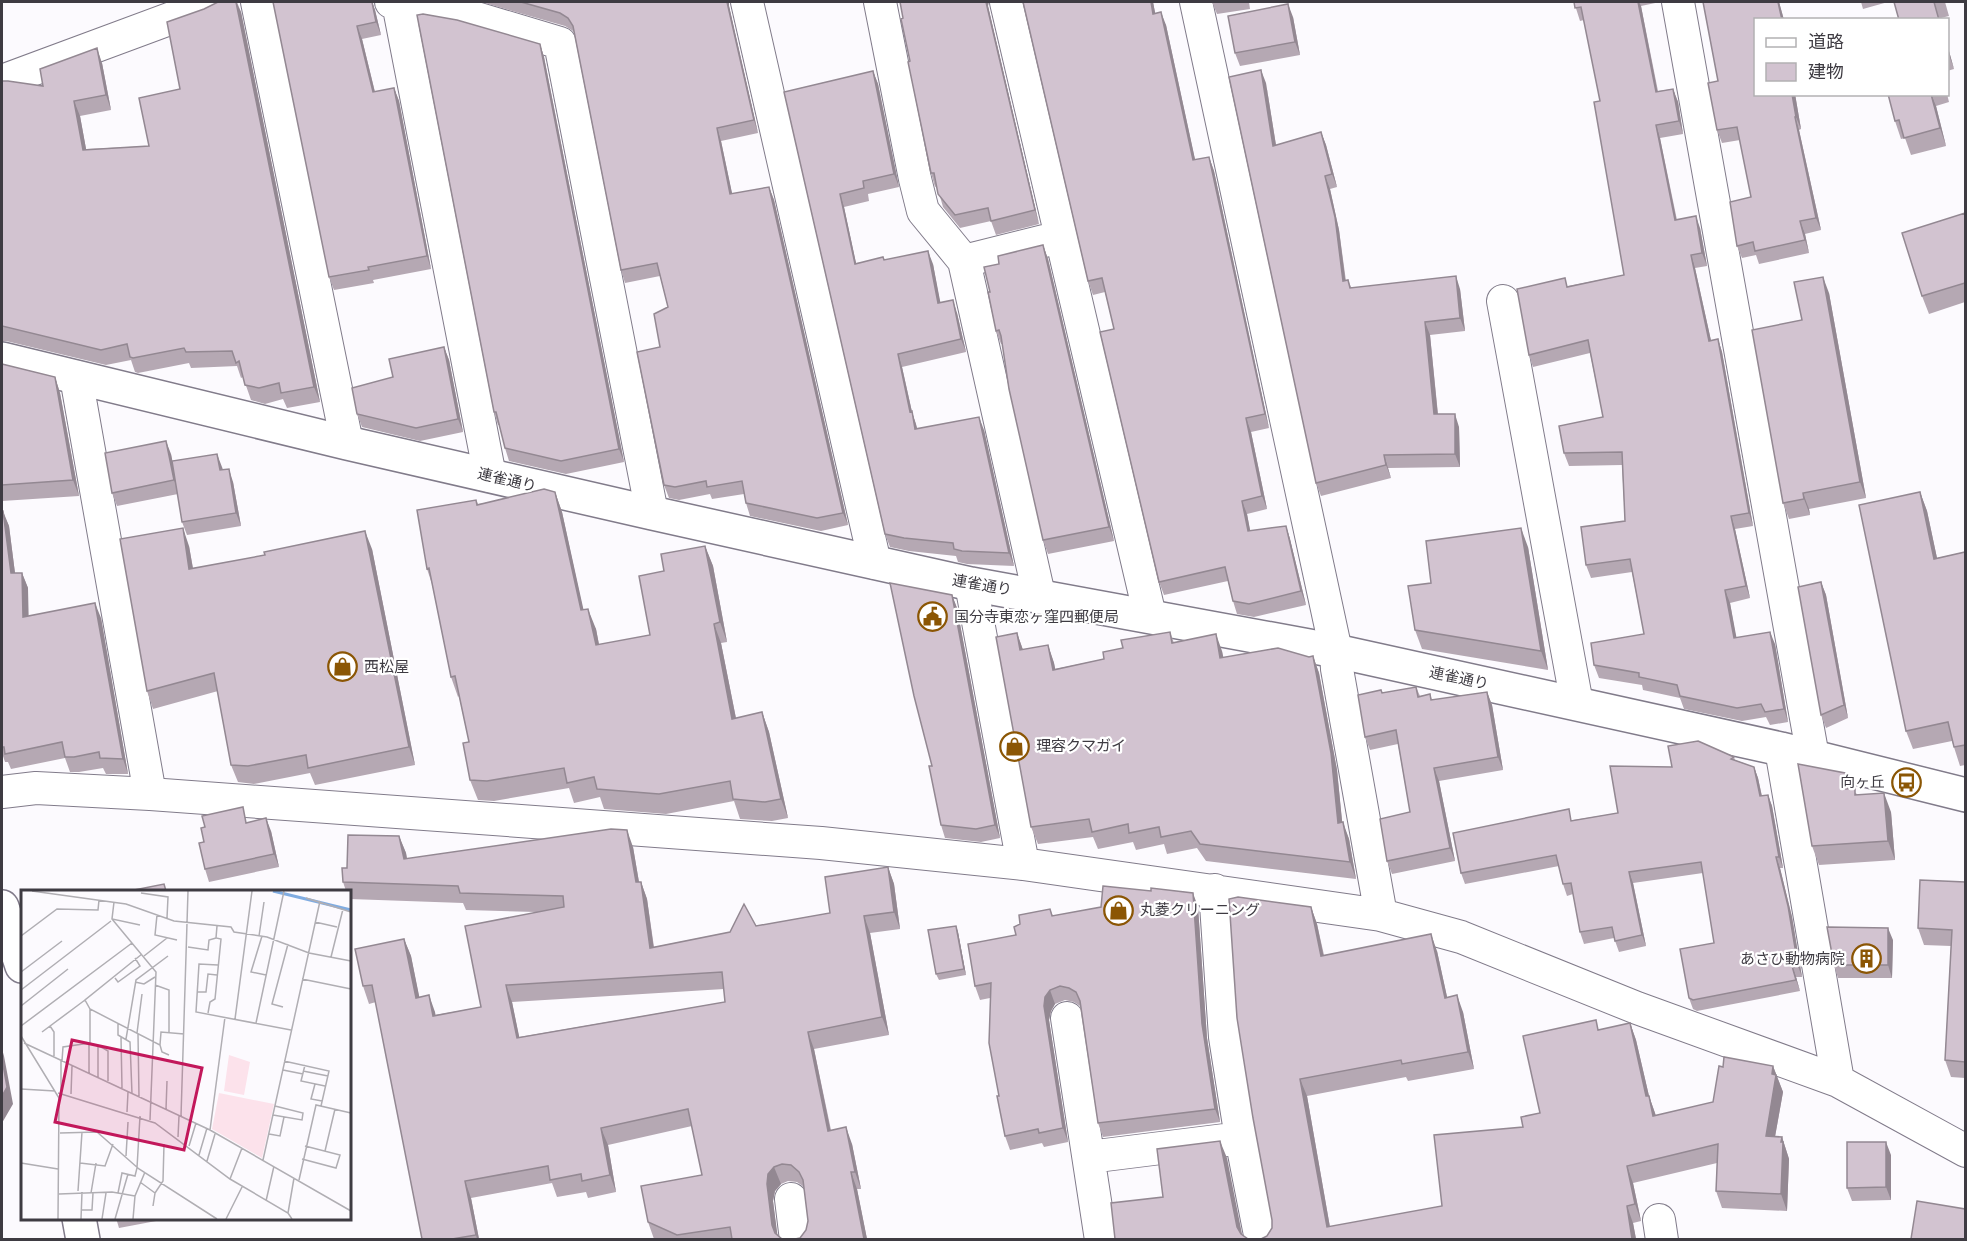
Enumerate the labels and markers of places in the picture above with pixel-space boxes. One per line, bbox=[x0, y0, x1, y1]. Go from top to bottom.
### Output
public building icon: 国分寺東恋ヶ窪四郵便局 bbox=[917, 601, 949, 633]
place label: 国分寺東恋ヶ窪四郵便局 bbox=[954, 608, 1119, 625]
shop icon: 西松屋 bbox=[327, 651, 359, 683]
place label: 西松屋 bbox=[364, 658, 409, 675]
shop icon: 理容クマガイ bbox=[999, 730, 1031, 762]
place label: 理容クマガイ bbox=[1036, 737, 1126, 754]
bus stop icon: 向ヶ丘 bbox=[1890, 766, 1922, 798]
place label: 向ヶ丘 bbox=[1840, 773, 1885, 790]
shop icon: 丸菱クリーニング bbox=[1103, 894, 1135, 926]
place label: 丸菱クリーニング bbox=[1140, 901, 1260, 918]
building icon: あさひ動物病院 bbox=[1850, 943, 1882, 975]
place label: あさひ動物病院 bbox=[1740, 950, 1845, 967]

